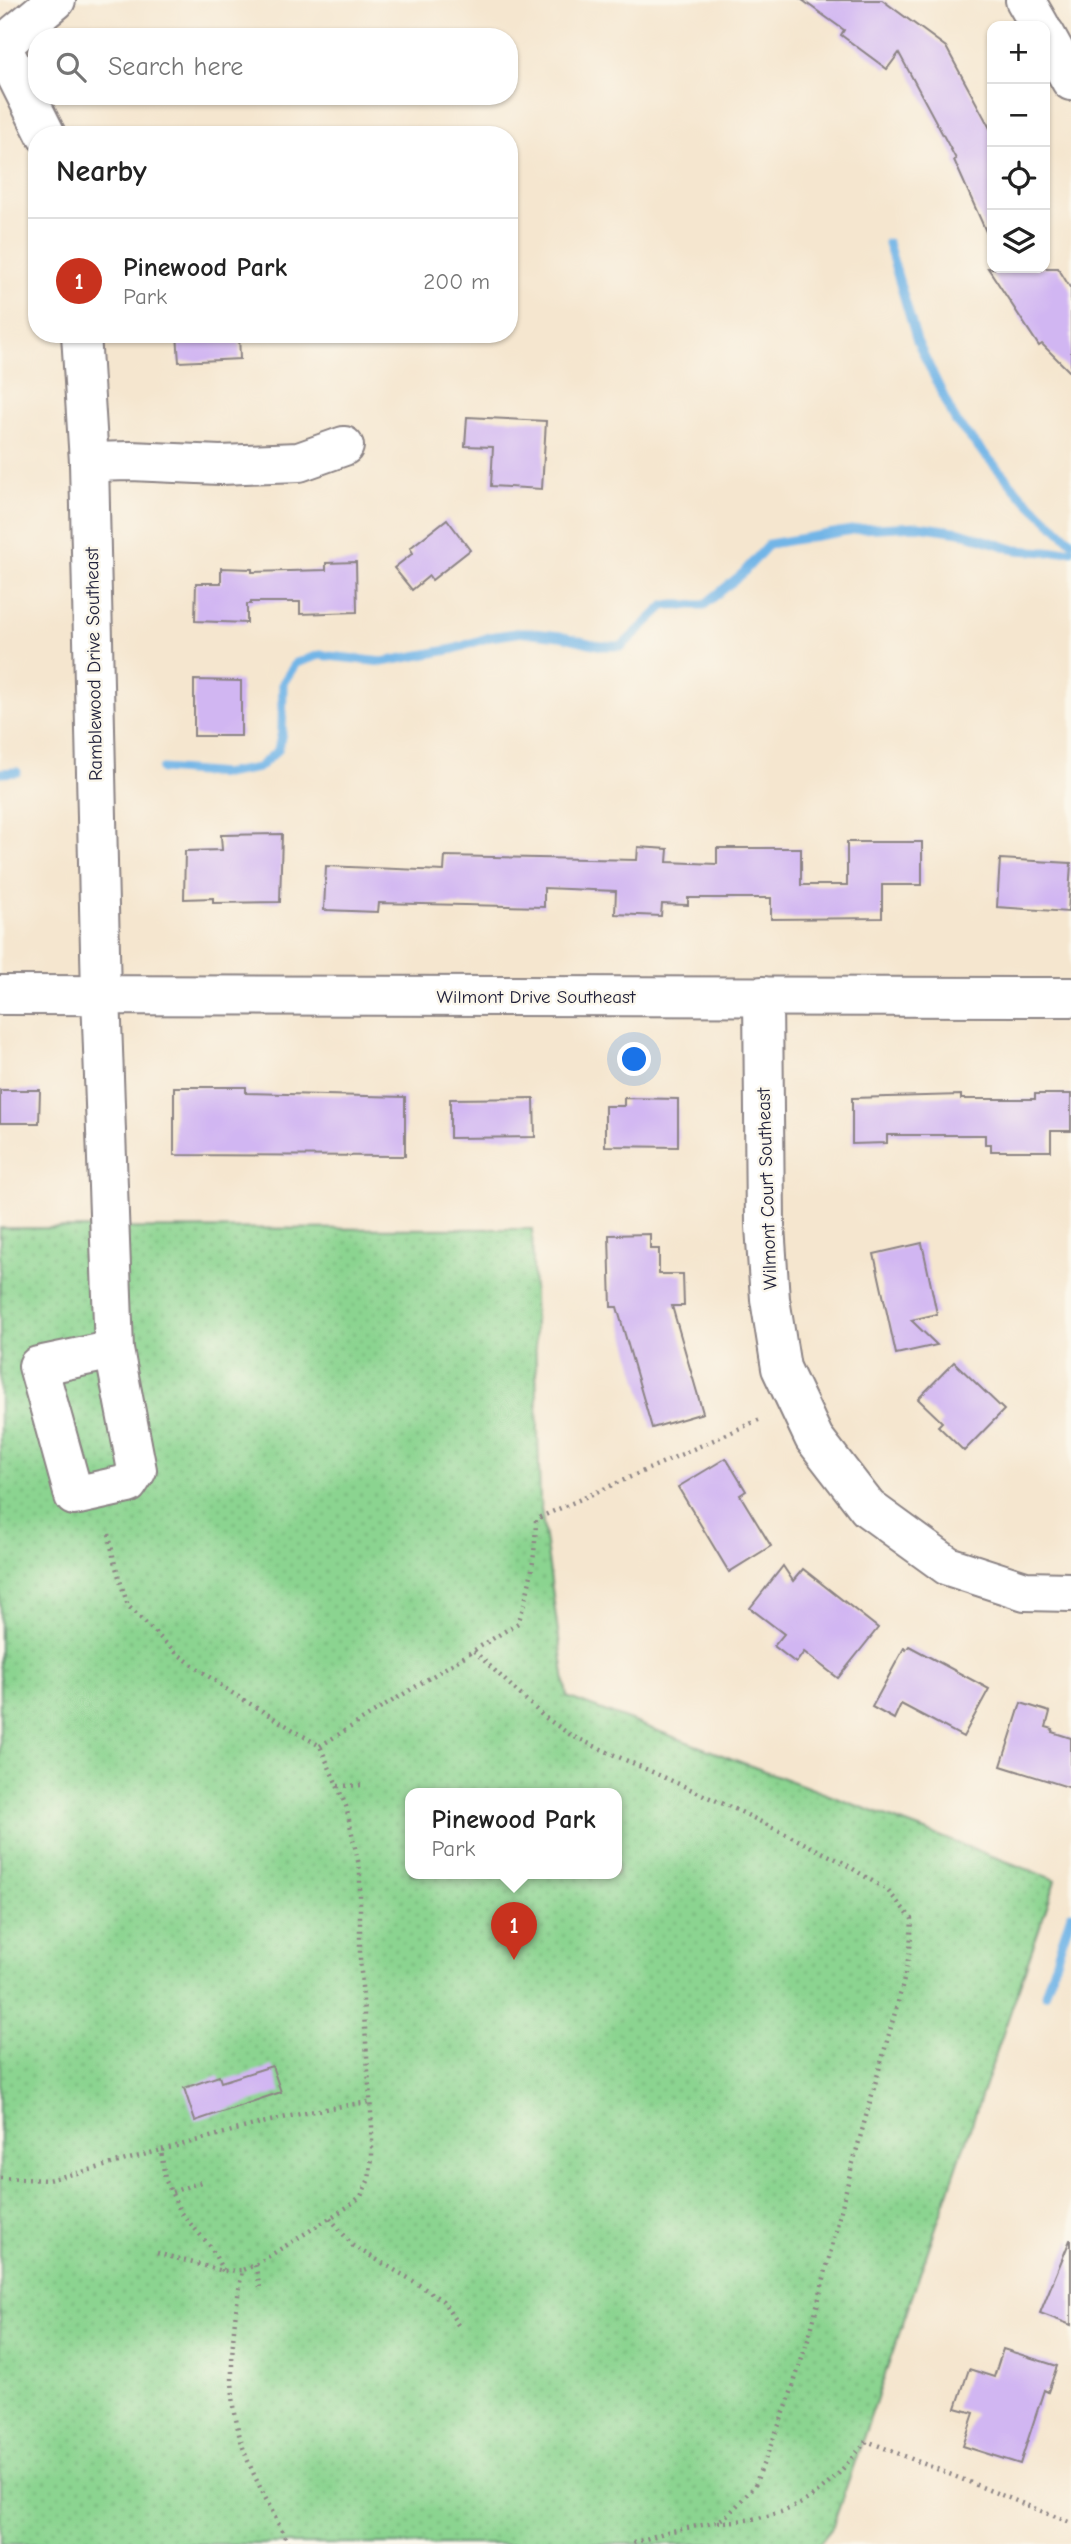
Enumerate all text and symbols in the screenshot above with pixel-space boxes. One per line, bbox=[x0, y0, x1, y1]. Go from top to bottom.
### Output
map controls bbox=[987, 21, 1050, 273]
button: + bbox=[987, 21, 1050, 84]
search box bbox=[28, 28, 518, 105]
icon: search bbox=[52, 48, 90, 86]
text: Search here bbox=[108, 52, 243, 82]
button: − bbox=[987, 84, 1050, 147]
button: locate bbox=[987, 147, 1050, 210]
text: Nearby bbox=[56, 154, 147, 189]
button: layers bbox=[987, 210, 1050, 273]
text: Pinewood Park bbox=[123, 253, 287, 283]
text: 1 bbox=[74, 268, 84, 295]
text: 200 m bbox=[423, 268, 490, 295]
text: Park bbox=[123, 283, 167, 310]
street label: Ramblewood Drive Southeast bbox=[81, 546, 107, 781]
street label: Wilmont Drive Southeast bbox=[437, 986, 636, 1008]
your location bbox=[617, 1042, 651, 1076]
street label: Wilmont Court Southeast bbox=[752, 1087, 782, 1290]
popup bbox=[405, 1788, 622, 1879]
text: Pinewood Park bbox=[431, 1805, 596, 1835]
text: Park bbox=[431, 1835, 475, 1862]
pin: 1 bbox=[491, 1902, 537, 1960]

